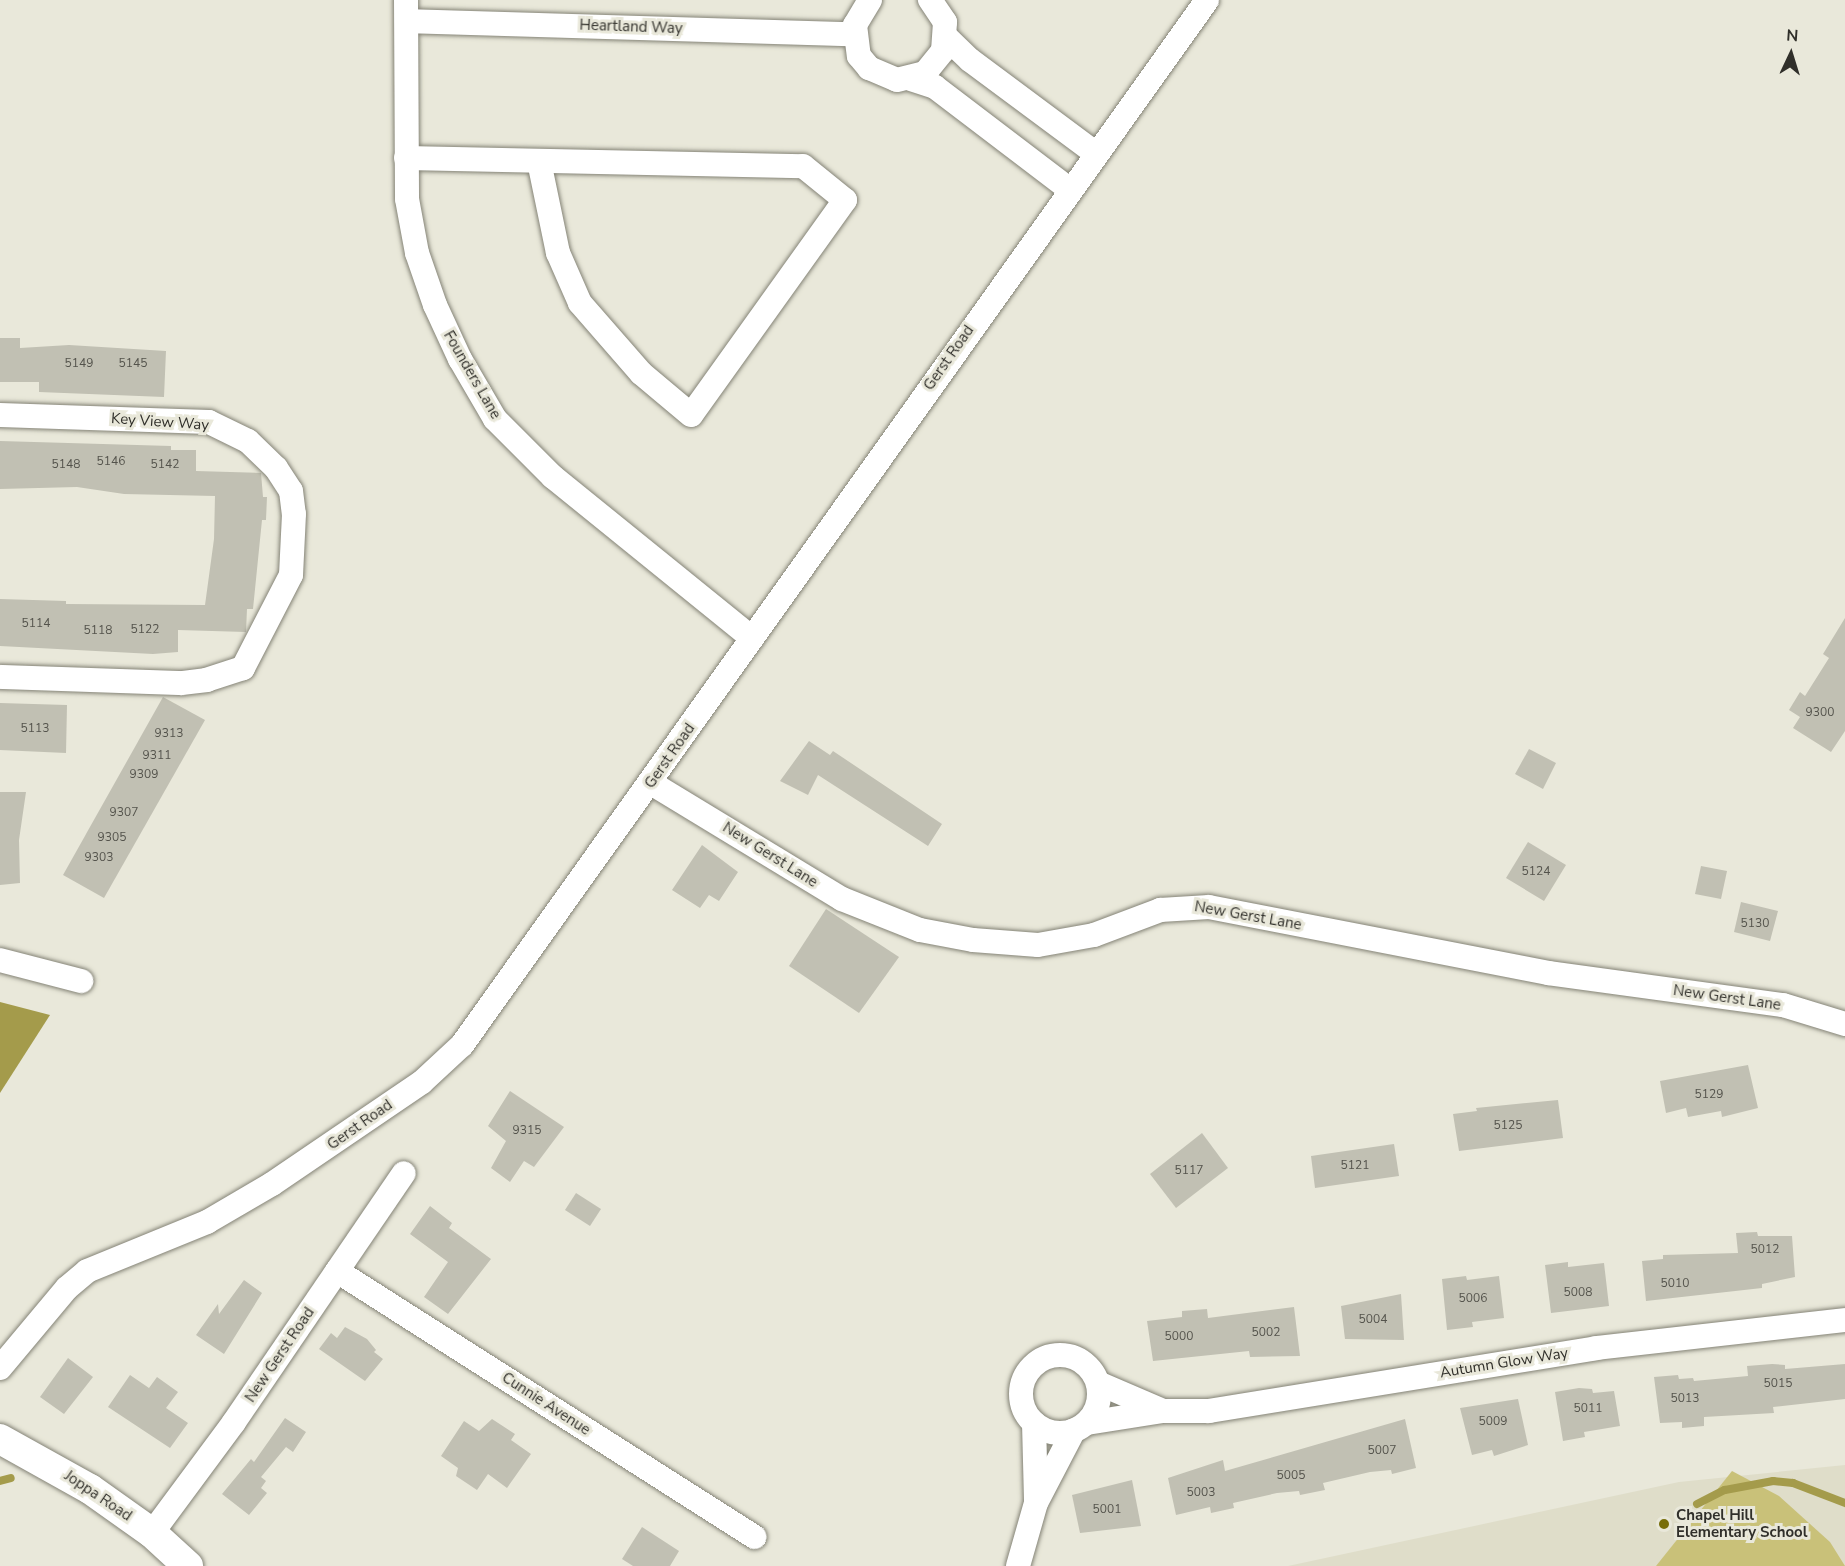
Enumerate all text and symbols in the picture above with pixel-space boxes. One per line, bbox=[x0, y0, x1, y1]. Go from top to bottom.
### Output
street label: Heartland Way bbox=[579, 16, 683, 38]
north arrow bbox=[1761, 24, 1821, 84]
text: N bbox=[1786, 25, 1799, 47]
street label: Gerst Road bbox=[920, 322, 978, 394]
street label: Founders Lane bbox=[439, 328, 505, 422]
house number: 5149 bbox=[65, 357, 93, 371]
house number: 5145 bbox=[119, 357, 147, 371]
street label: Key View Way bbox=[110, 410, 210, 434]
house number: 5146 bbox=[97, 455, 125, 469]
house number: 5148 bbox=[52, 458, 80, 472]
house number: 5142 bbox=[151, 458, 179, 472]
house number: 5114 bbox=[22, 617, 50, 631]
house number: 5122 bbox=[131, 623, 159, 637]
house number: 5118 bbox=[84, 624, 112, 638]
house number: 9300 bbox=[1806, 706, 1834, 720]
street label: Gerst Road bbox=[641, 720, 699, 792]
house number: 5113 bbox=[21, 722, 49, 736]
house number: 9313 bbox=[155, 727, 183, 741]
house number: 9311 bbox=[143, 749, 171, 763]
house number: 9309 bbox=[130, 768, 158, 782]
house number: 9307 bbox=[110, 806, 138, 820]
street label: New Gerst Lane bbox=[719, 819, 821, 891]
house number: 9305 bbox=[98, 831, 126, 845]
house number: 9303 bbox=[85, 851, 113, 865]
house number: 5124 bbox=[1522, 865, 1550, 879]
street label: New Gerst Lane bbox=[1193, 898, 1303, 934]
house number: 5130 bbox=[1741, 917, 1769, 931]
street label: New Gerst Lane bbox=[1672, 982, 1782, 1014]
house number: 5129 bbox=[1695, 1088, 1723, 1102]
street label: Gerst Road bbox=[324, 1096, 396, 1154]
house number: 5125 bbox=[1494, 1119, 1522, 1133]
house number: 9315 bbox=[513, 1124, 541, 1138]
house number: 5121 bbox=[1341, 1159, 1369, 1173]
house number: 5117 bbox=[1175, 1164, 1203, 1178]
house number: 5012 bbox=[1751, 1243, 1779, 1257]
house number: 5010 bbox=[1661, 1277, 1689, 1291]
house number: 5008 bbox=[1564, 1286, 1592, 1300]
house number: 5006 bbox=[1459, 1292, 1487, 1306]
street label: New Gerst Road bbox=[242, 1304, 318, 1406]
house number: 5004 bbox=[1359, 1313, 1387, 1327]
house number: 5002 bbox=[1252, 1326, 1280, 1340]
house number: 5000 bbox=[1165, 1330, 1193, 1344]
street label: Autumn Glow Way bbox=[1439, 1344, 1569, 1382]
street label: Cunnie Avenue bbox=[498, 1369, 594, 1439]
house number: 5015 bbox=[1764, 1377, 1792, 1391]
house number: 5013 bbox=[1671, 1392, 1699, 1406]
house number: 5011 bbox=[1574, 1402, 1602, 1416]
house number: 5009 bbox=[1479, 1415, 1507, 1429]
house number: 5007 bbox=[1368, 1444, 1396, 1458]
street label: Joppa Road bbox=[61, 1467, 135, 1525]
house number: 5005 bbox=[1277, 1469, 1305, 1483]
house number: 5003 bbox=[1187, 1486, 1215, 1500]
house number: 5001 bbox=[1093, 1503, 1121, 1517]
place label: Chapel Hill Elementary School bbox=[1676, 1506, 1807, 1541]
marker: Chapel Hill Elementary School bbox=[1657, 1517, 1671, 1531]

